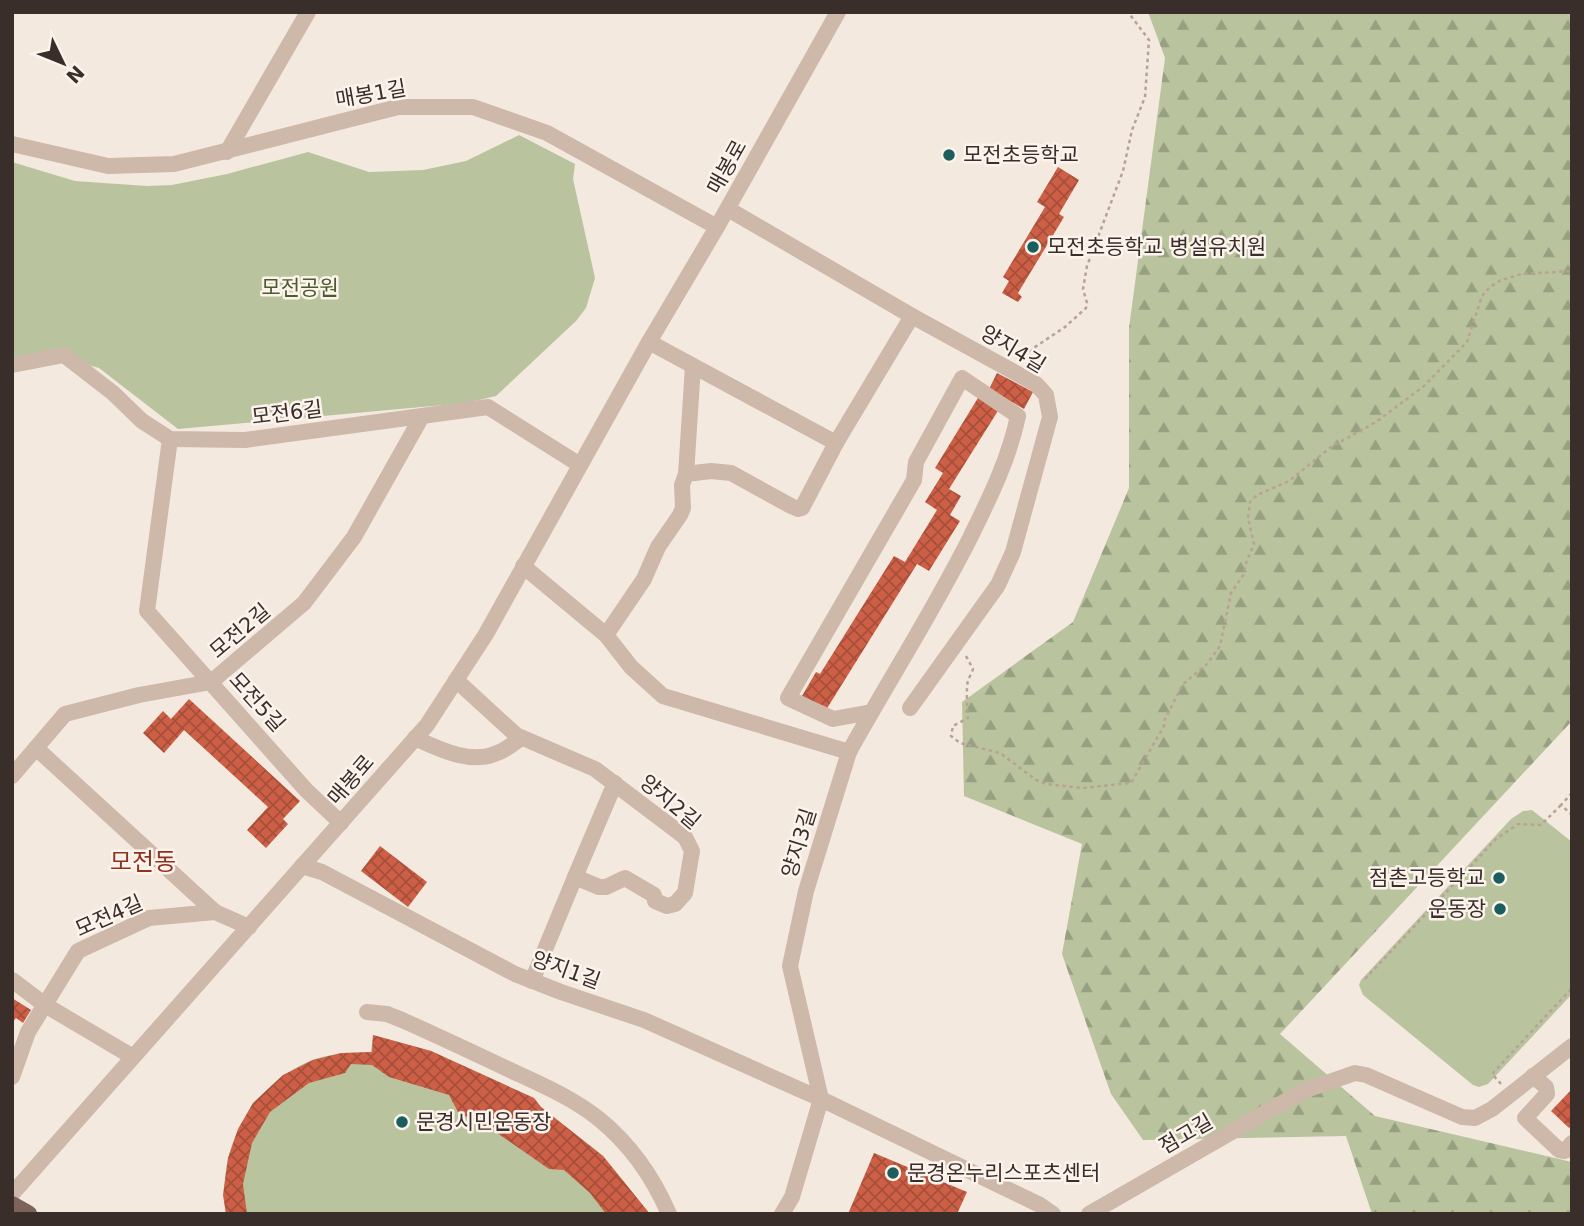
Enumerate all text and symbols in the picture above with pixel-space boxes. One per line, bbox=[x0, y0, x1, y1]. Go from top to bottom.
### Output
north arrow bbox=[28, 28, 98, 98]
text: N bbox=[62, 61, 89, 88]
street label: 매봉1길 bbox=[334, 76, 408, 112]
street label: 매봉로 bbox=[702, 136, 752, 198]
place label: 모전초등학교 bbox=[963, 143, 1079, 167]
marker: 모전초등학교 bbox=[941, 147, 957, 163]
place label: 모전초등학교 병설유치원 bbox=[1047, 235, 1266, 259]
marker: 모전초등학교 병설유치원 bbox=[1025, 239, 1041, 255]
park label: 모전공원 bbox=[261, 276, 339, 300]
street label: 양지4길 bbox=[976, 320, 1050, 378]
street label: 모전6길 bbox=[250, 397, 324, 429]
street label: 모전2길 bbox=[205, 599, 275, 663]
street label: 모전5길 bbox=[224, 667, 290, 737]
street label: 매봉로 bbox=[323, 750, 379, 810]
street label: 양지2길 bbox=[635, 770, 705, 834]
street label: 양지3길 bbox=[777, 805, 821, 881]
district label: 모전동 bbox=[110, 848, 176, 876]
place label: 점촌고등학교 bbox=[1369, 866, 1485, 890]
marker: 점촌고등학교 bbox=[1491, 870, 1507, 886]
street label: 모전4길 bbox=[72, 891, 146, 941]
place label: 운동장 bbox=[1428, 897, 1486, 921]
marker: 운동장 bbox=[1492, 901, 1508, 917]
street label: 양지1길 bbox=[528, 947, 604, 993]
street label: 점고길 bbox=[1155, 1109, 1217, 1159]
place label: 문경시민운동장 bbox=[416, 1110, 551, 1134]
marker: 문경시민운동장 bbox=[394, 1114, 410, 1130]
place label: 문경온누리스포츠센터 bbox=[907, 1161, 1100, 1185]
marker: 문경온누리스포츠센터 bbox=[885, 1165, 901, 1181]

